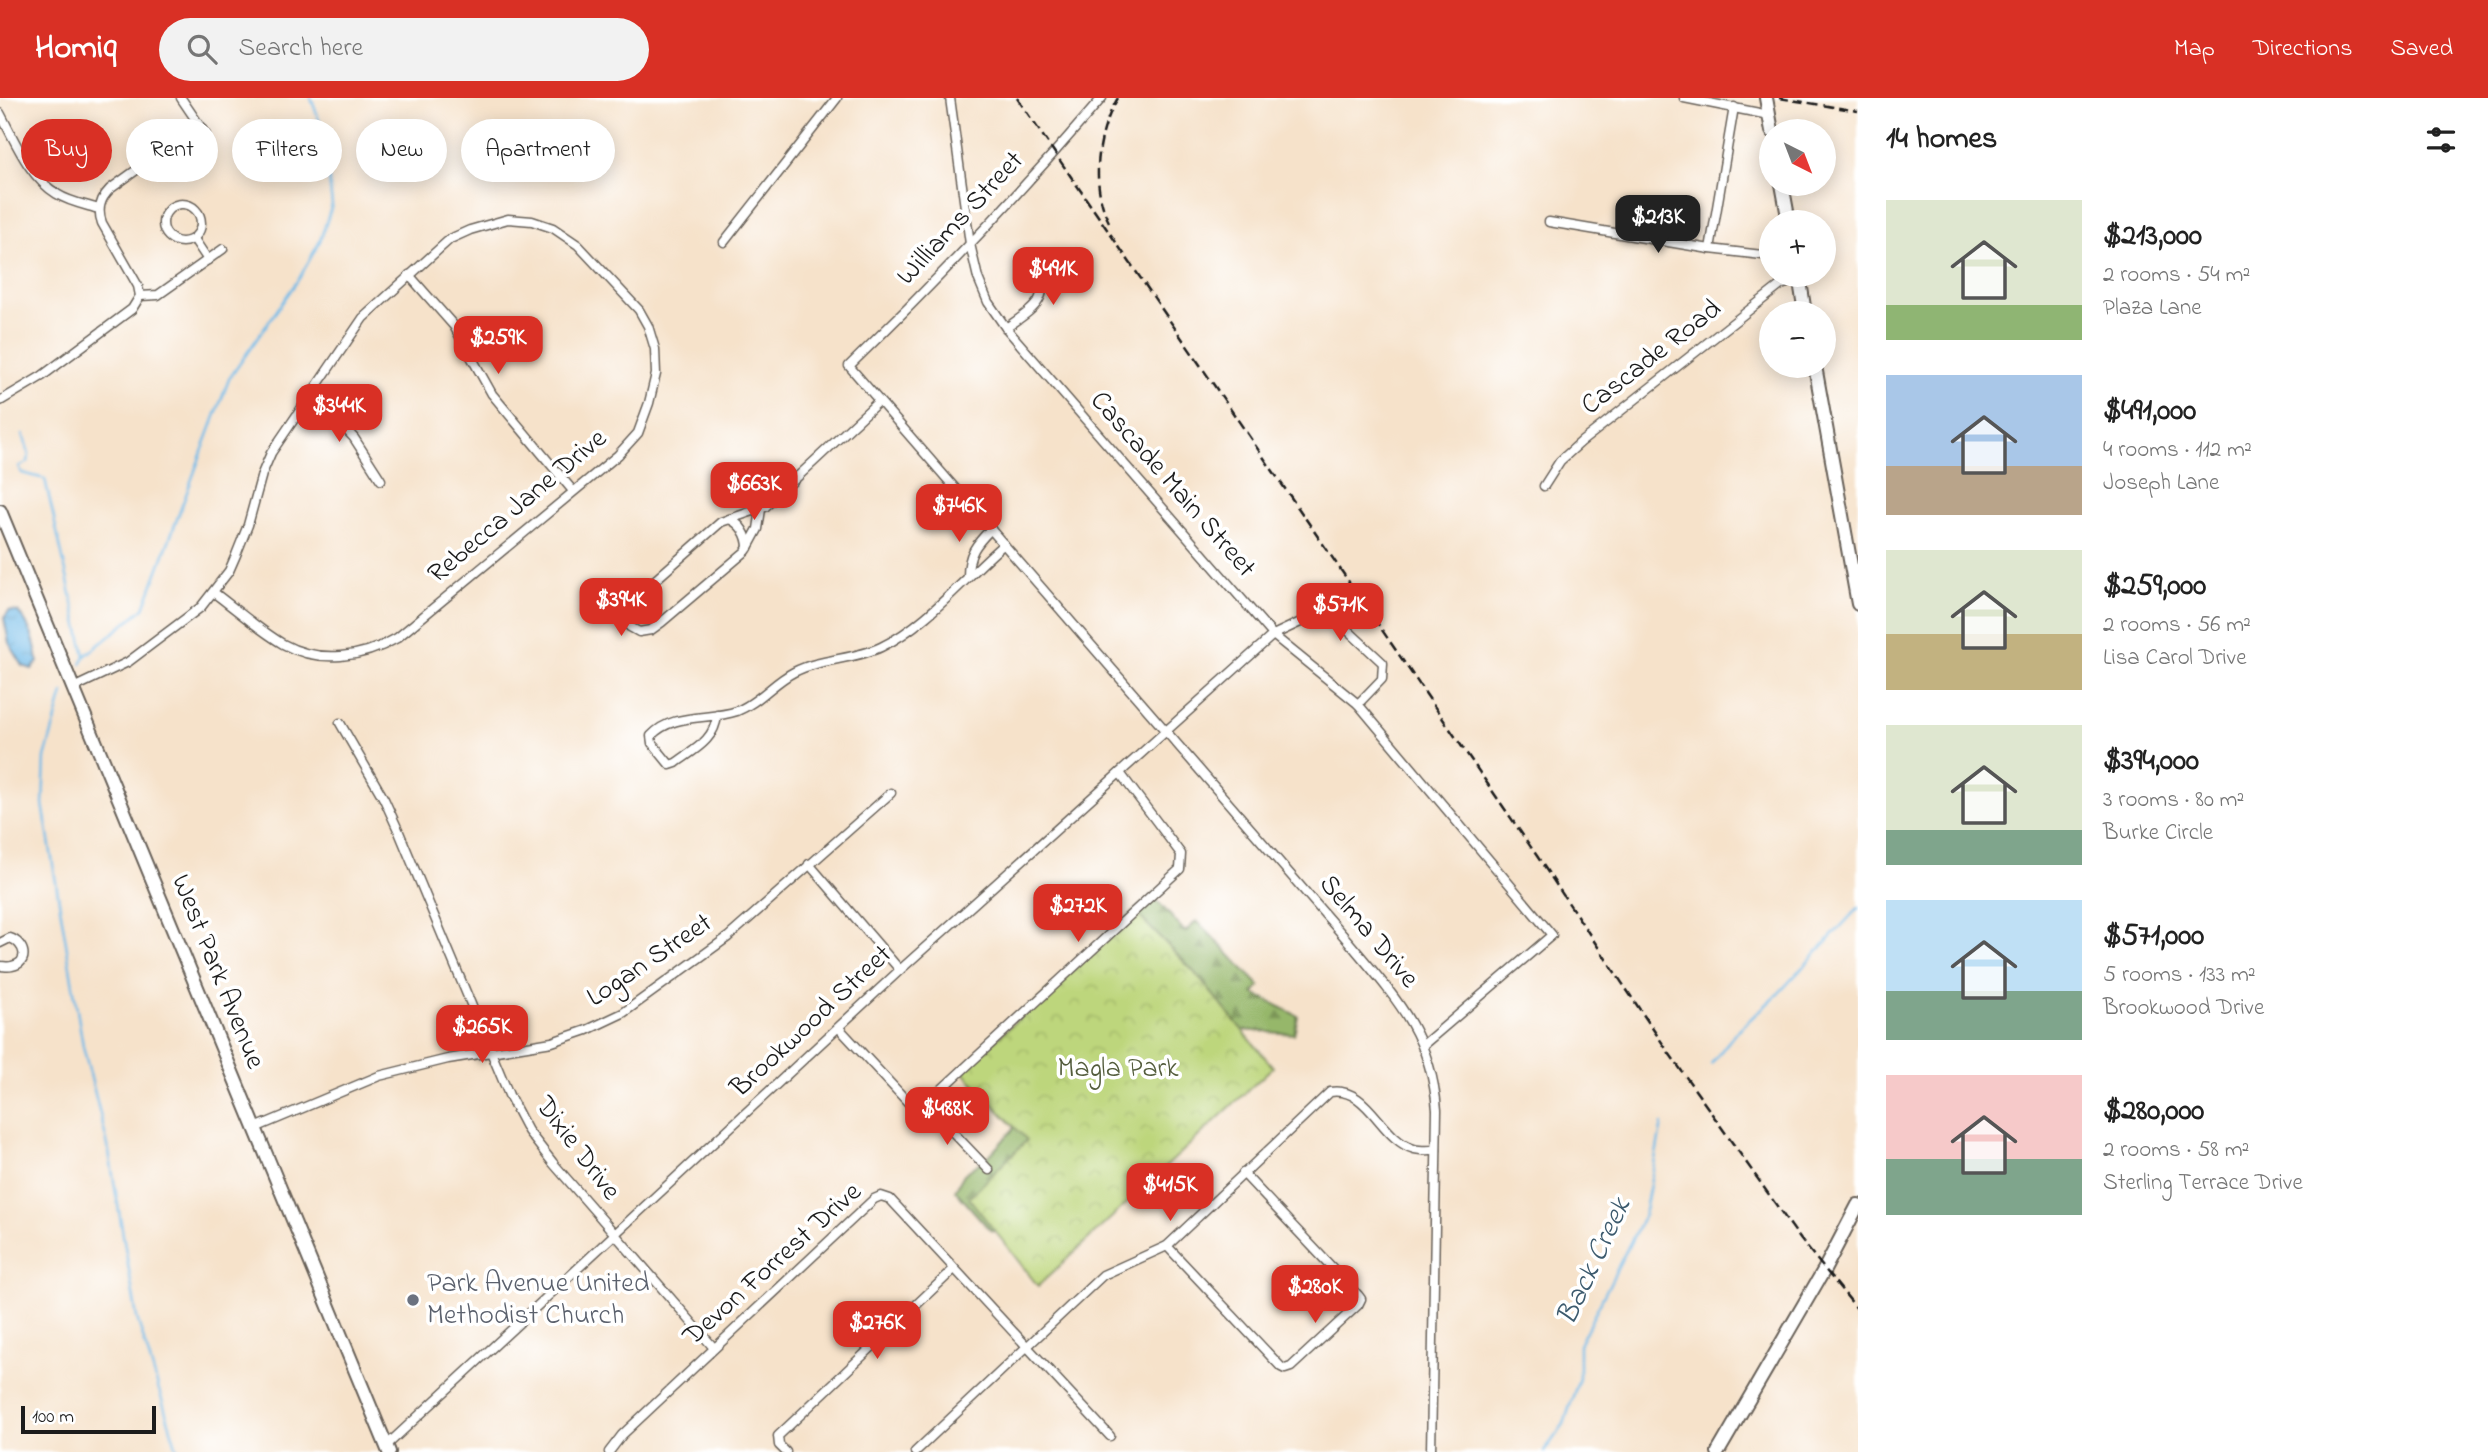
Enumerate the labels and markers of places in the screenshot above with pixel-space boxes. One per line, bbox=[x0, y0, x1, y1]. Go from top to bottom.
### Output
pin: $213K bbox=[1609, 195, 1707, 255]
pin: $491K bbox=[1004, 248, 1102, 307]
pin: $259K bbox=[449, 316, 547, 376]
pin: $344K bbox=[290, 384, 388, 444]
pin: $663K bbox=[705, 462, 803, 522]
pin: $746K bbox=[910, 484, 1008, 544]
pin: $394K bbox=[572, 578, 670, 638]
pin: $571K bbox=[1291, 584, 1389, 643]
pin: $272K bbox=[1029, 884, 1127, 944]
pin: $265K bbox=[433, 1006, 531, 1065]
pin: $488K bbox=[898, 1088, 996, 1147]
pin: $415K bbox=[1121, 1164, 1219, 1223]
place label: Park Avenue United Methodist Church bbox=[427, 1264, 650, 1337]
pin: $280K bbox=[1266, 1266, 1364, 1325]
marker: Park Avenue United Methodist Church bbox=[405, 1292, 421, 1308]
pin: $276K bbox=[828, 1302, 926, 1361]

